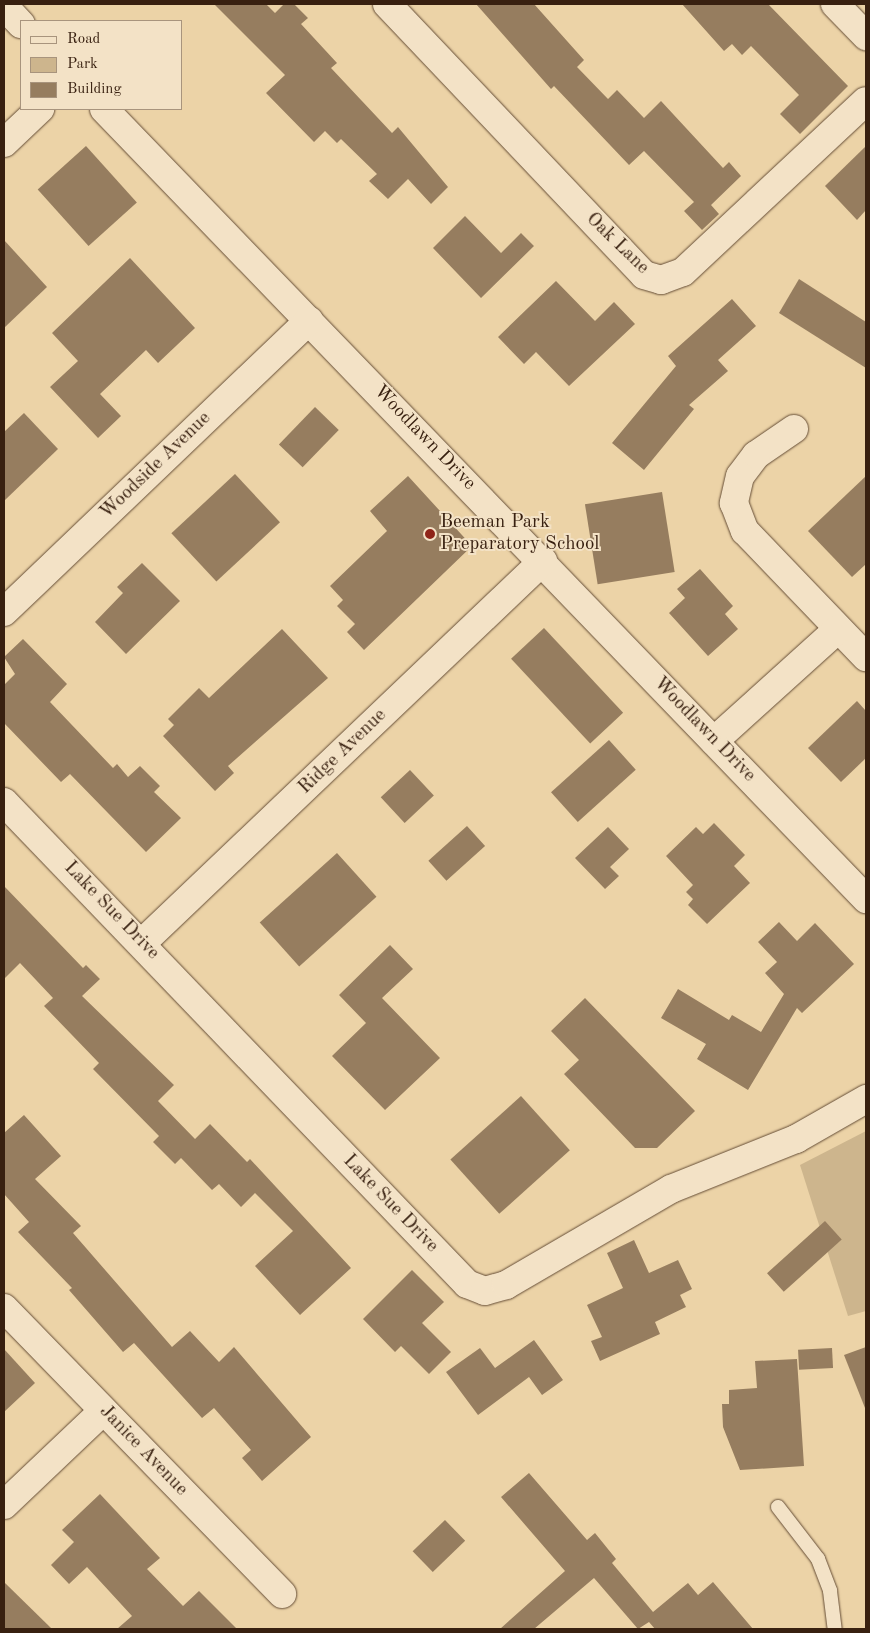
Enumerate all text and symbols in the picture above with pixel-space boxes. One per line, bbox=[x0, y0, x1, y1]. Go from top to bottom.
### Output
legend bbox=[20, 20, 182, 110]
text: Road bbox=[67, 32, 100, 47]
text: Park bbox=[67, 57, 98, 72]
text: Building bbox=[67, 82, 122, 97]
street label: Oak Lane bbox=[581, 208, 653, 280]
street label: Woodlawn Drive bbox=[368, 381, 480, 495]
street label: Woodside Avenue bbox=[96, 407, 216, 525]
place label: Beeman Park Preparatory School bbox=[440, 512, 599, 556]
marker: Beeman Park Preparatory School bbox=[424, 528, 436, 540]
street label: Woodlawn Drive bbox=[648, 673, 760, 787]
street label: Ridge Avenue bbox=[294, 704, 392, 800]
street label: Lake Sue Drive bbox=[58, 857, 164, 965]
street label: Lake Sue Drive bbox=[337, 1150, 443, 1258]
street label: Janice Avenue bbox=[94, 1401, 192, 1501]

